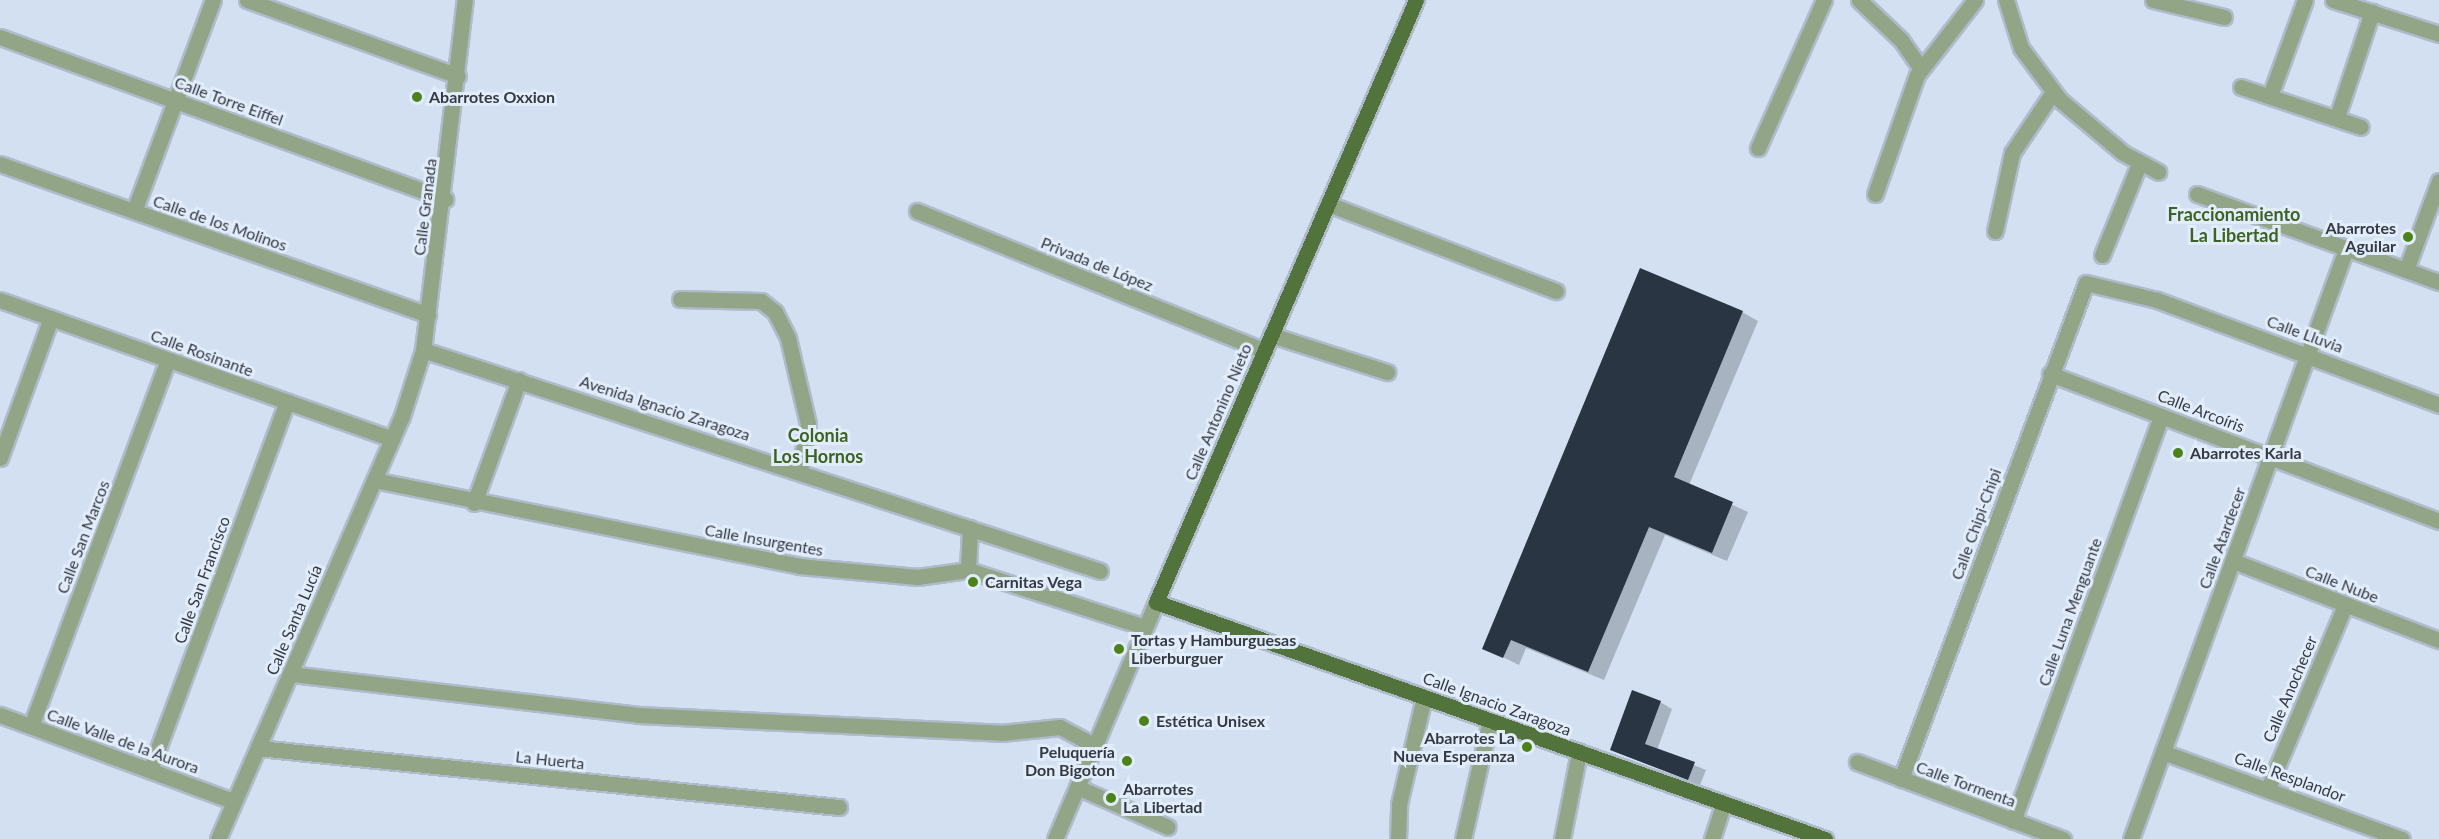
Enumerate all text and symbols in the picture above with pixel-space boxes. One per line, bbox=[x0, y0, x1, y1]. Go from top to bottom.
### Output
street label: Calle Torre Eiffel bbox=[172, 72, 286, 130]
place label: Abarrotes Oxxion bbox=[429, 87, 555, 107]
marker: Abarrotes Oxxion bbox=[410, 90, 424, 104]
street label: Calle Granada bbox=[410, 157, 440, 257]
street label: Calle de los Molinos bbox=[151, 191, 289, 255]
district label: Fraccionamiento La Libertad bbox=[2168, 204, 2300, 246]
place label: Abarrotes Aguilar bbox=[2326, 218, 2396, 256]
marker: Abarrotes Aguilar bbox=[2401, 230, 2415, 244]
street label: Privada de López bbox=[1038, 233, 1156, 295]
street label: Calle Lluvia bbox=[2264, 311, 2346, 357]
street label: Calle Rosinante bbox=[148, 326, 256, 380]
street label: Calle Antonino Nieto bbox=[1180, 341, 1256, 483]
street label: Avenida Ignacio Zaragoza bbox=[577, 371, 753, 445]
street label: Calle Arcoíris bbox=[2155, 386, 2247, 436]
district label: Colonia Los Hornos bbox=[773, 425, 863, 468]
place label: Abarrotes Karla bbox=[2190, 443, 2302, 463]
marker: Abarrotes Karla bbox=[2171, 446, 2185, 460]
street label: Calle Chipi-Chipi bbox=[1947, 466, 2005, 582]
street label: Calle San Marcos bbox=[53, 478, 113, 596]
street label: Calle Atardecer bbox=[2195, 484, 2249, 592]
street label: Calle San Francisco bbox=[170, 514, 234, 646]
street label: Calle Insurgentes bbox=[703, 520, 825, 560]
street label: Calle Luna Menguante bbox=[2034, 535, 2106, 689]
street label: Calle Nube bbox=[2303, 561, 2381, 607]
street label: Calle Santa Lucía bbox=[262, 562, 326, 678]
place label: Carnitas Vega bbox=[985, 572, 1083, 592]
marker: Carnitas Vega bbox=[966, 575, 980, 589]
place label: Tortas y Hamburguesas Liberburguer bbox=[1131, 630, 1297, 668]
street label: Calle Anochecer bbox=[2259, 633, 2321, 745]
marker: Tortas y Hamburguesas Liberburguer bbox=[1112, 642, 1126, 656]
street label: Calle Ignacio Zaragoza bbox=[1420, 668, 1574, 740]
street label: Calle Valle de la Aurora bbox=[44, 704, 202, 778]
place label: Estética Unisex bbox=[1156, 711, 1265, 731]
marker: Estética Unisex bbox=[1137, 714, 1151, 728]
place label: Abarrotes La Nueva Esperanza bbox=[1393, 728, 1515, 766]
marker: Abarrotes La Nueva Esperanza bbox=[1520, 740, 1534, 754]
place label: Peluquería Don Bigoton bbox=[1025, 742, 1115, 780]
street label: La Huerta bbox=[515, 747, 585, 773]
street label: Calle Resplandor bbox=[2232, 748, 2348, 806]
marker: Peluquería Don Bigoton bbox=[1120, 754, 1134, 768]
street label: Calle Tormenta bbox=[1913, 757, 2019, 811]
place label: Abarrotes La Libertad bbox=[1123, 779, 1202, 817]
marker: Abarrotes La Libertad bbox=[1104, 791, 1118, 805]

